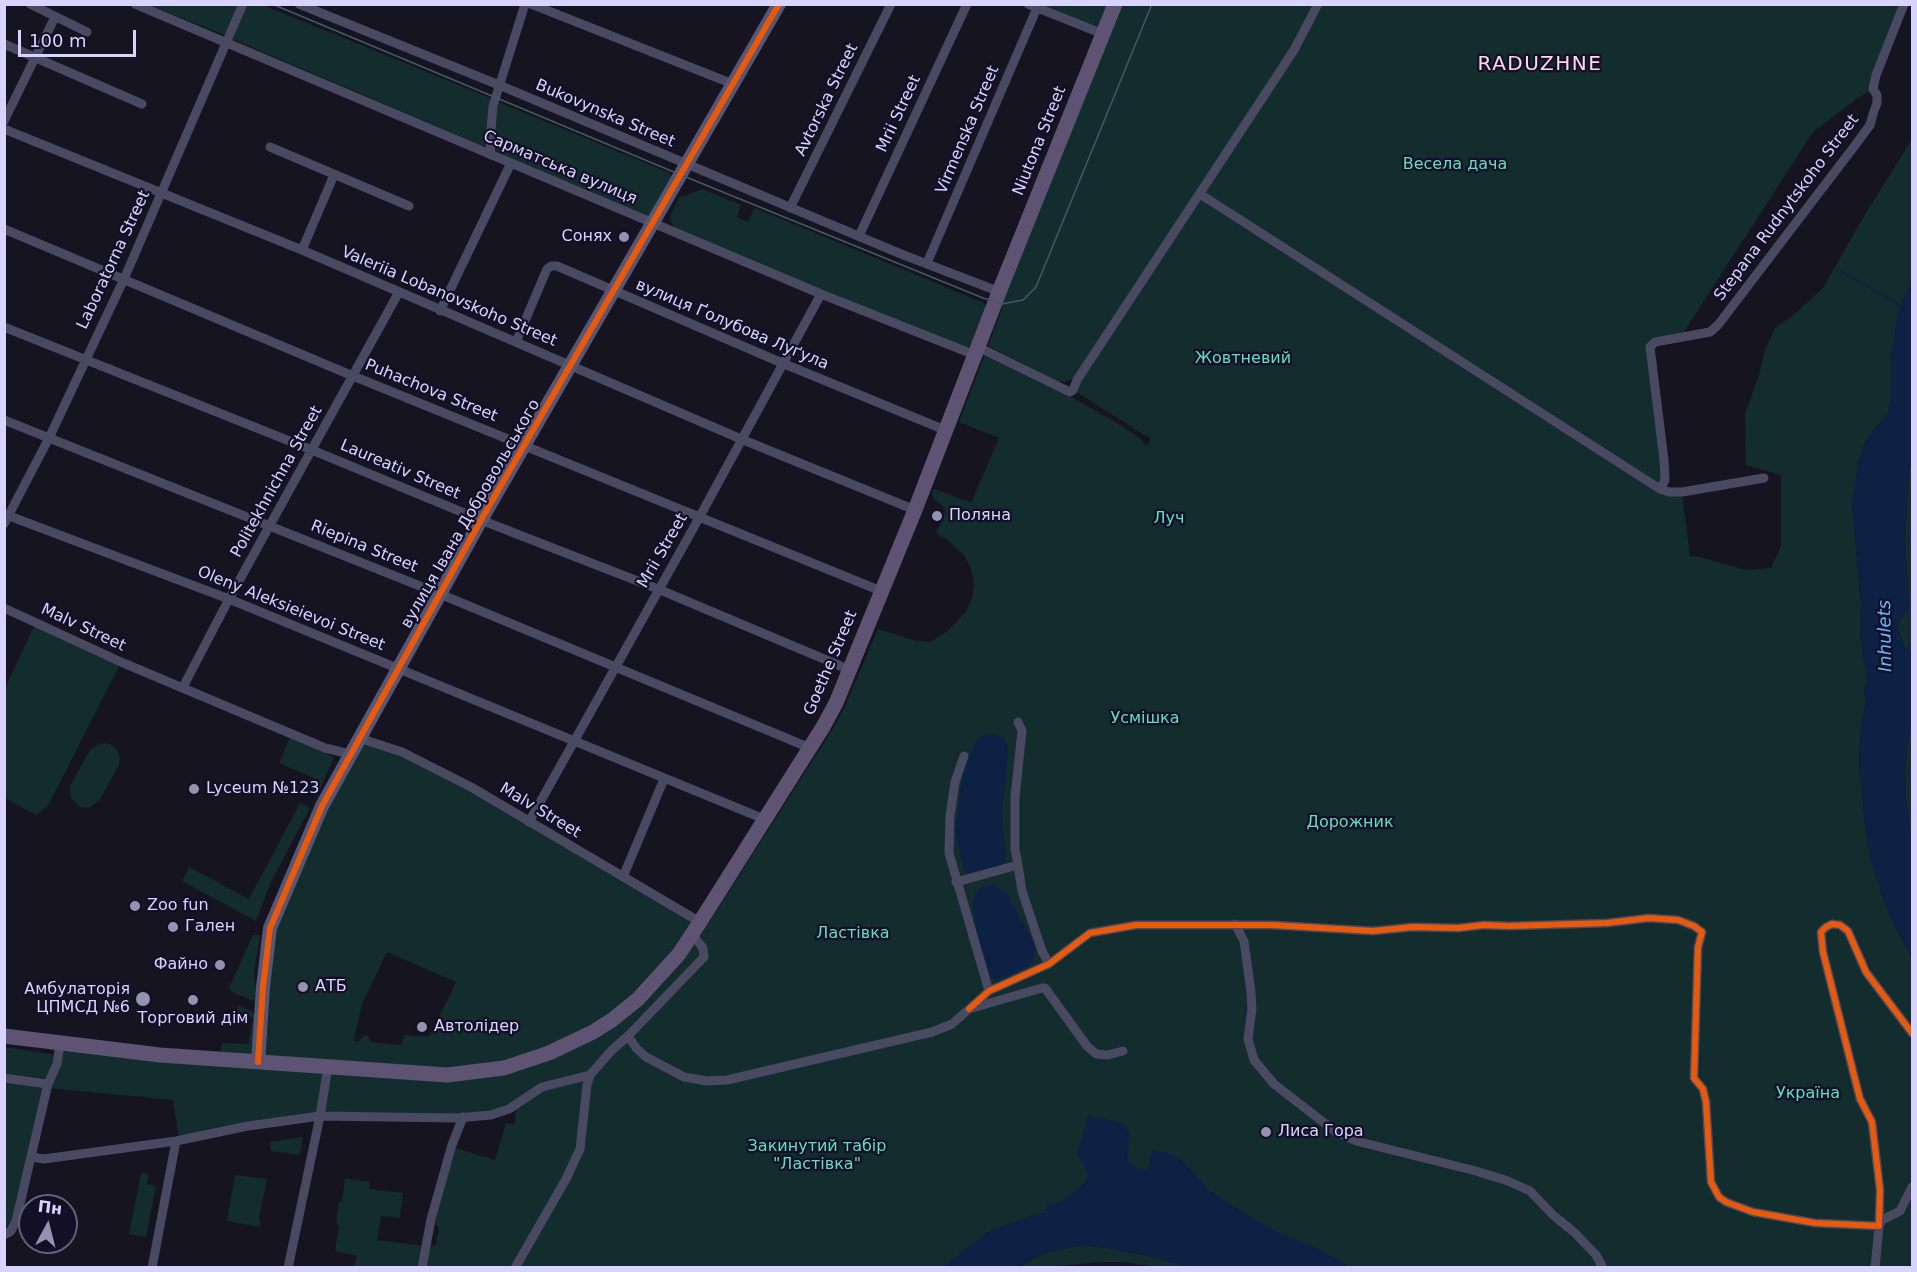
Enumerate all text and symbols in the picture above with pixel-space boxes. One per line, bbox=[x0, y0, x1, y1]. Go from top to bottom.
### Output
scale bar bbox=[21, 18, 140, 56]
text: 100 m bbox=[29, 30, 87, 51]
street label: Avtorska Street bbox=[791, 41, 863, 159]
district label: RADUZHNE bbox=[1478, 53, 1602, 77]
street label: Virmenska Street bbox=[932, 63, 1004, 197]
street label: Mrii Street bbox=[873, 72, 925, 156]
street label: Bukovynska Street bbox=[532, 76, 678, 152]
street label: Niutona Street bbox=[1009, 84, 1071, 198]
street label: Stepana Rudnytskoho Street bbox=[1711, 111, 1863, 305]
street label: Сарматська вулиця bbox=[480, 127, 640, 209]
park label: Весела дача bbox=[1403, 155, 1507, 175]
street label: Laboratorna Street bbox=[73, 187, 155, 333]
place label: Сонях bbox=[561, 227, 612, 247]
marker: Сонях bbox=[617, 230, 631, 244]
street label: Valeriia Lobanovskoho Street bbox=[338, 243, 560, 351]
street label: вулиця Ґолубова Луґула bbox=[633, 276, 831, 374]
park label: Жовтневий bbox=[1195, 349, 1291, 369]
street label: Puhachova Street bbox=[362, 356, 500, 426]
street label: вулиця Івана Добровольського bbox=[397, 396, 545, 632]
street label: Politekhnichna Street bbox=[227, 403, 327, 561]
street label: Laureativ Street bbox=[337, 436, 463, 504]
place label: Поляна bbox=[949, 506, 1011, 526]
marker: Поляна bbox=[930, 509, 944, 523]
park label: Луч bbox=[1154, 509, 1184, 529]
street label: Mrii Street bbox=[634, 510, 692, 592]
street label: Riepina Street bbox=[308, 517, 420, 577]
street label: Oleny Aleksieievoi Street bbox=[195, 563, 387, 655]
street label: Malv Street bbox=[38, 600, 128, 656]
water label: Inhulets bbox=[1875, 600, 1897, 672]
street label: Goethe Street bbox=[800, 608, 862, 718]
park label: Усмішка bbox=[1110, 709, 1180, 729]
place label: Lyceum №123 bbox=[206, 779, 320, 799]
street label: Malv Street bbox=[496, 779, 584, 843]
marker: Lyceum №123 bbox=[187, 782, 201, 796]
park label: Дорожник bbox=[1306, 813, 1394, 833]
place label: Zoo fun bbox=[147, 896, 209, 916]
marker: Zoo fun bbox=[128, 899, 142, 913]
place label: Гален bbox=[185, 917, 235, 937]
marker: Гален bbox=[166, 920, 180, 934]
park label: Ластівка bbox=[816, 924, 890, 944]
place label: Файно bbox=[154, 955, 208, 975]
marker: Файно bbox=[213, 958, 227, 972]
place label: АТБ bbox=[315, 977, 347, 997]
place label: Амбулаторія ЦПМСД №6 bbox=[24, 980, 130, 1018]
marker: АТБ bbox=[296, 980, 310, 994]
marker: Амбулаторія ЦПМСД №6 bbox=[134, 990, 152, 1008]
marker: Торговий дім bbox=[186, 993, 200, 1007]
place label: Торговий дім bbox=[138, 1009, 248, 1029]
place label: Автолідер bbox=[434, 1017, 519, 1037]
marker: Автолідер bbox=[415, 1020, 429, 1034]
park label: Україна bbox=[1776, 1084, 1840, 1104]
place label: Лиса Гора bbox=[1278, 1122, 1364, 1142]
marker: Лиса Гора bbox=[1259, 1125, 1273, 1139]
park label: Закинутий табір "Ластівка" bbox=[748, 1137, 886, 1175]
north arrow bbox=[18, 1194, 78, 1254]
text: Пн bbox=[37, 1197, 63, 1219]

